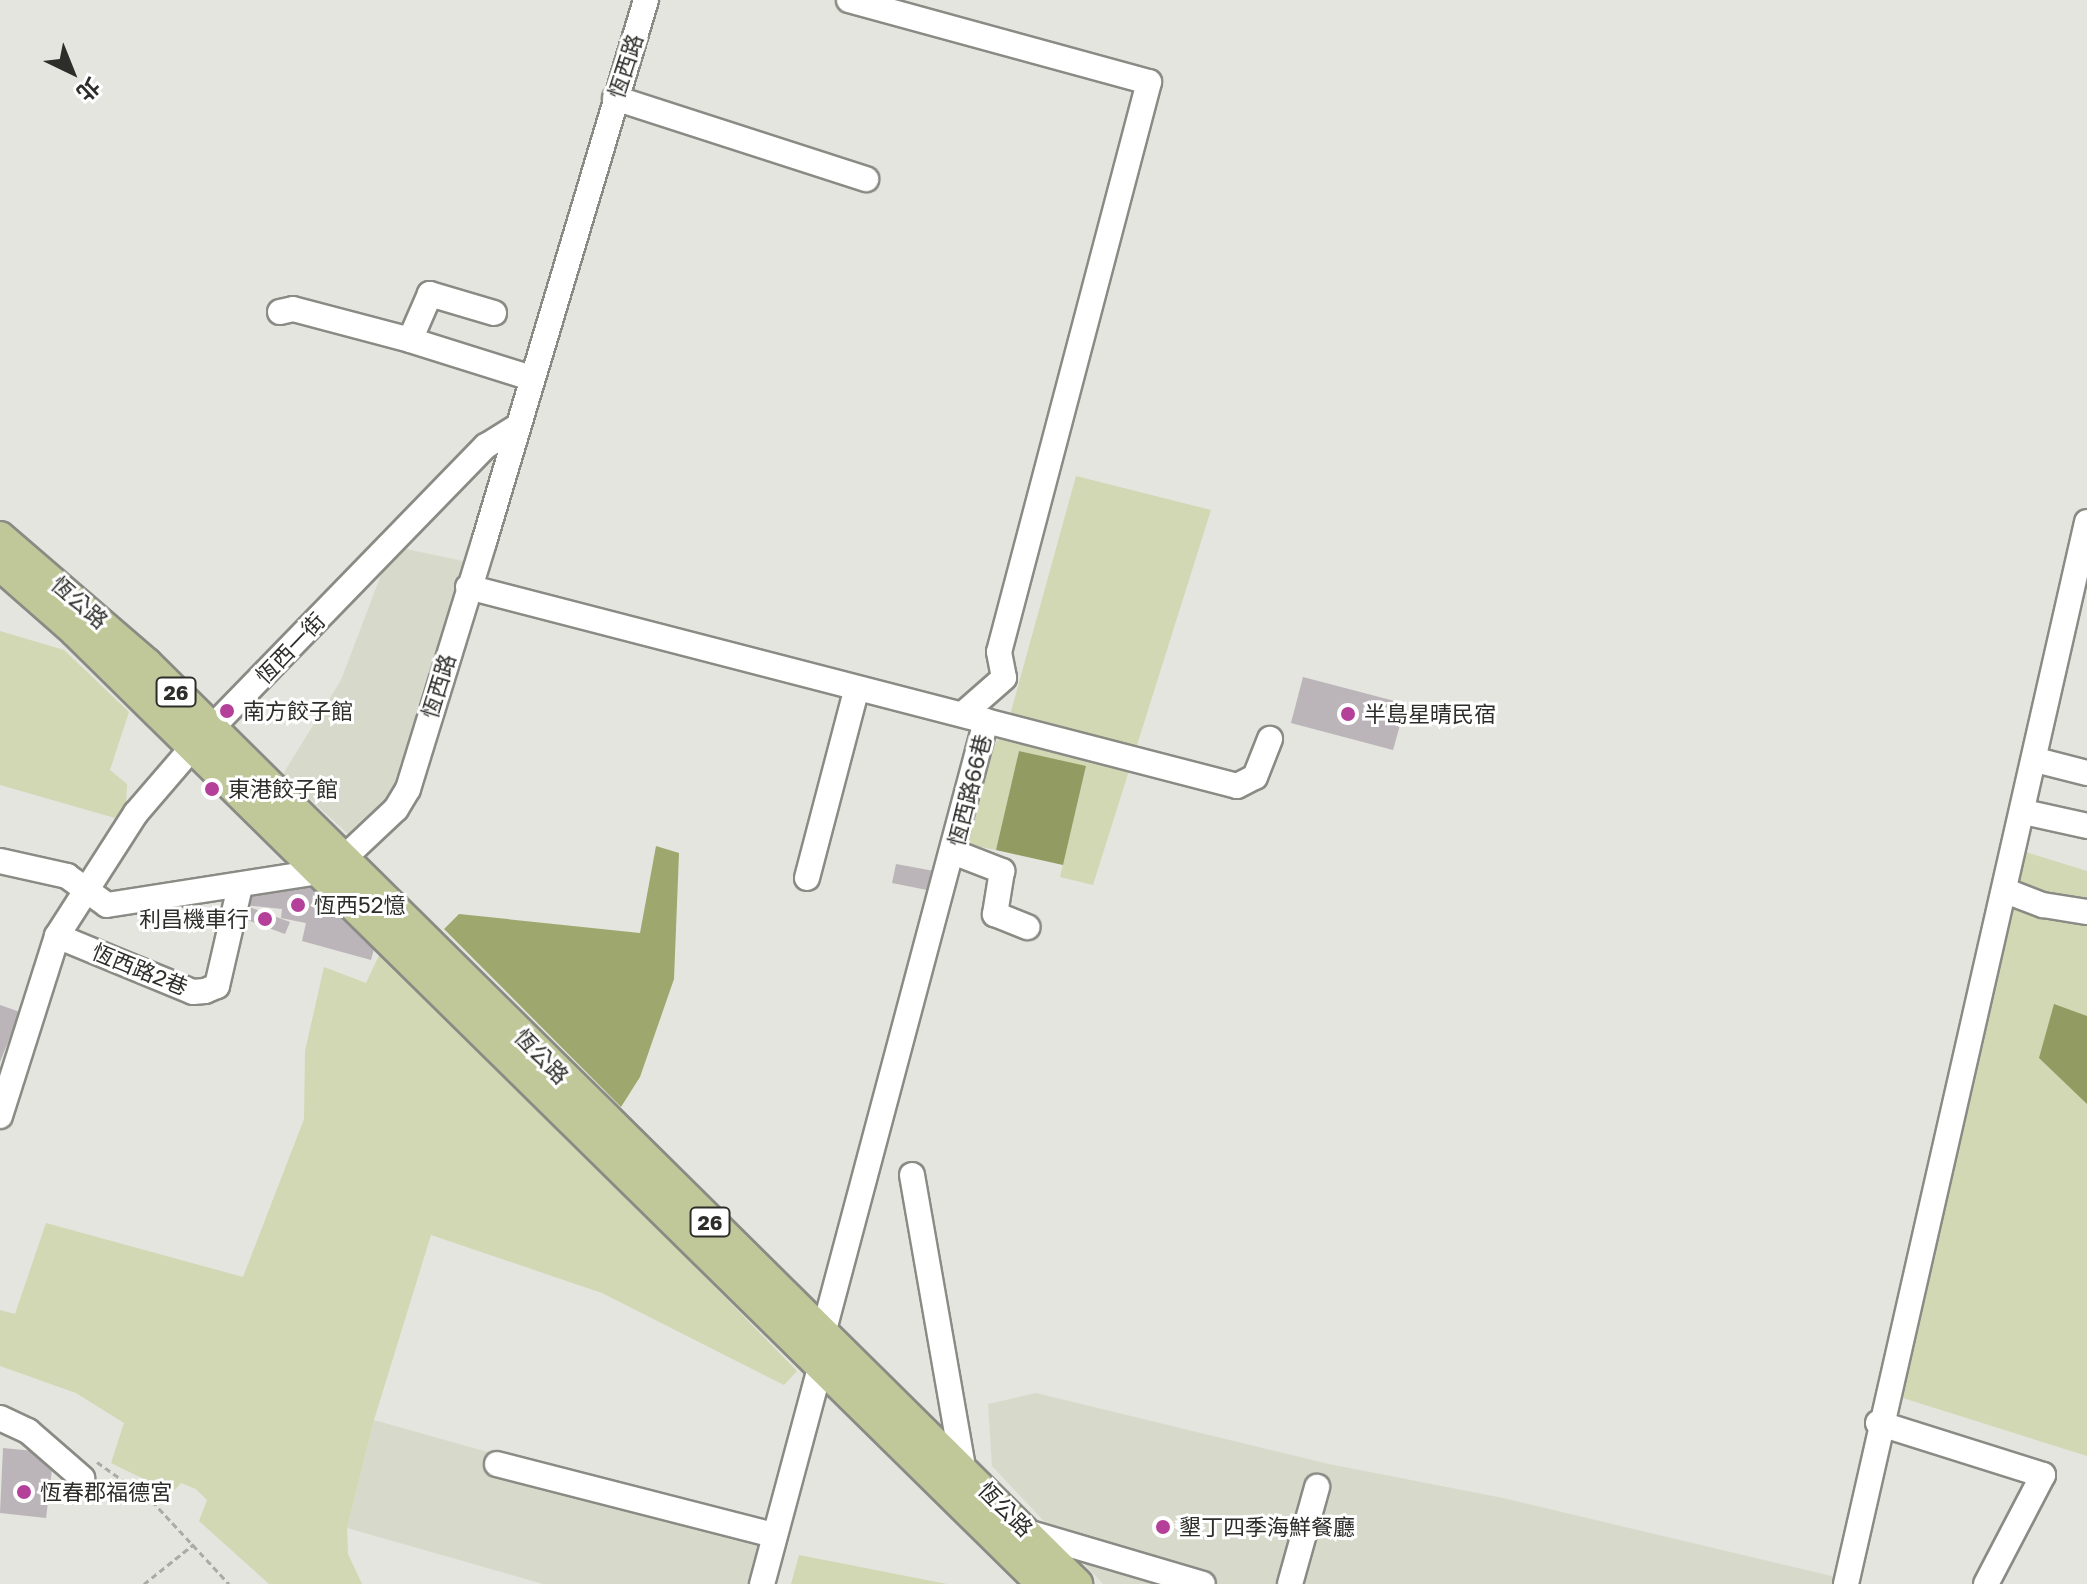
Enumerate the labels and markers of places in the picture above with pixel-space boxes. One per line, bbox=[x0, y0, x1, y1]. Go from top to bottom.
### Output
place label: 南方餃子館 bbox=[243, 698, 353, 724]
place label: 半島星晴民宿 bbox=[1364, 701, 1496, 727]
marker: 南方餃子館 bbox=[218, 702, 236, 720]
marker: 半島星晴民宿 bbox=[1339, 705, 1357, 723]
place label: 東港餃子館 bbox=[228, 776, 338, 802]
marker: 東港餃子館 bbox=[203, 780, 221, 798]
place label: 恆西52憶 bbox=[314, 892, 406, 918]
marker: 恆西52憶 bbox=[289, 896, 307, 914]
place label: 利昌機車行 bbox=[139, 906, 249, 932]
marker: 利昌機車行 bbox=[256, 910, 274, 928]
place label: 恆春郡福德宮 bbox=[40, 1479, 172, 1505]
marker: 恆春郡福德宮 bbox=[15, 1483, 33, 1501]
place label: 墾丁四季海鮮餐廳 bbox=[1179, 1514, 1355, 1540]
marker: 墾丁四季海鮮餐廳 bbox=[1154, 1518, 1172, 1536]

